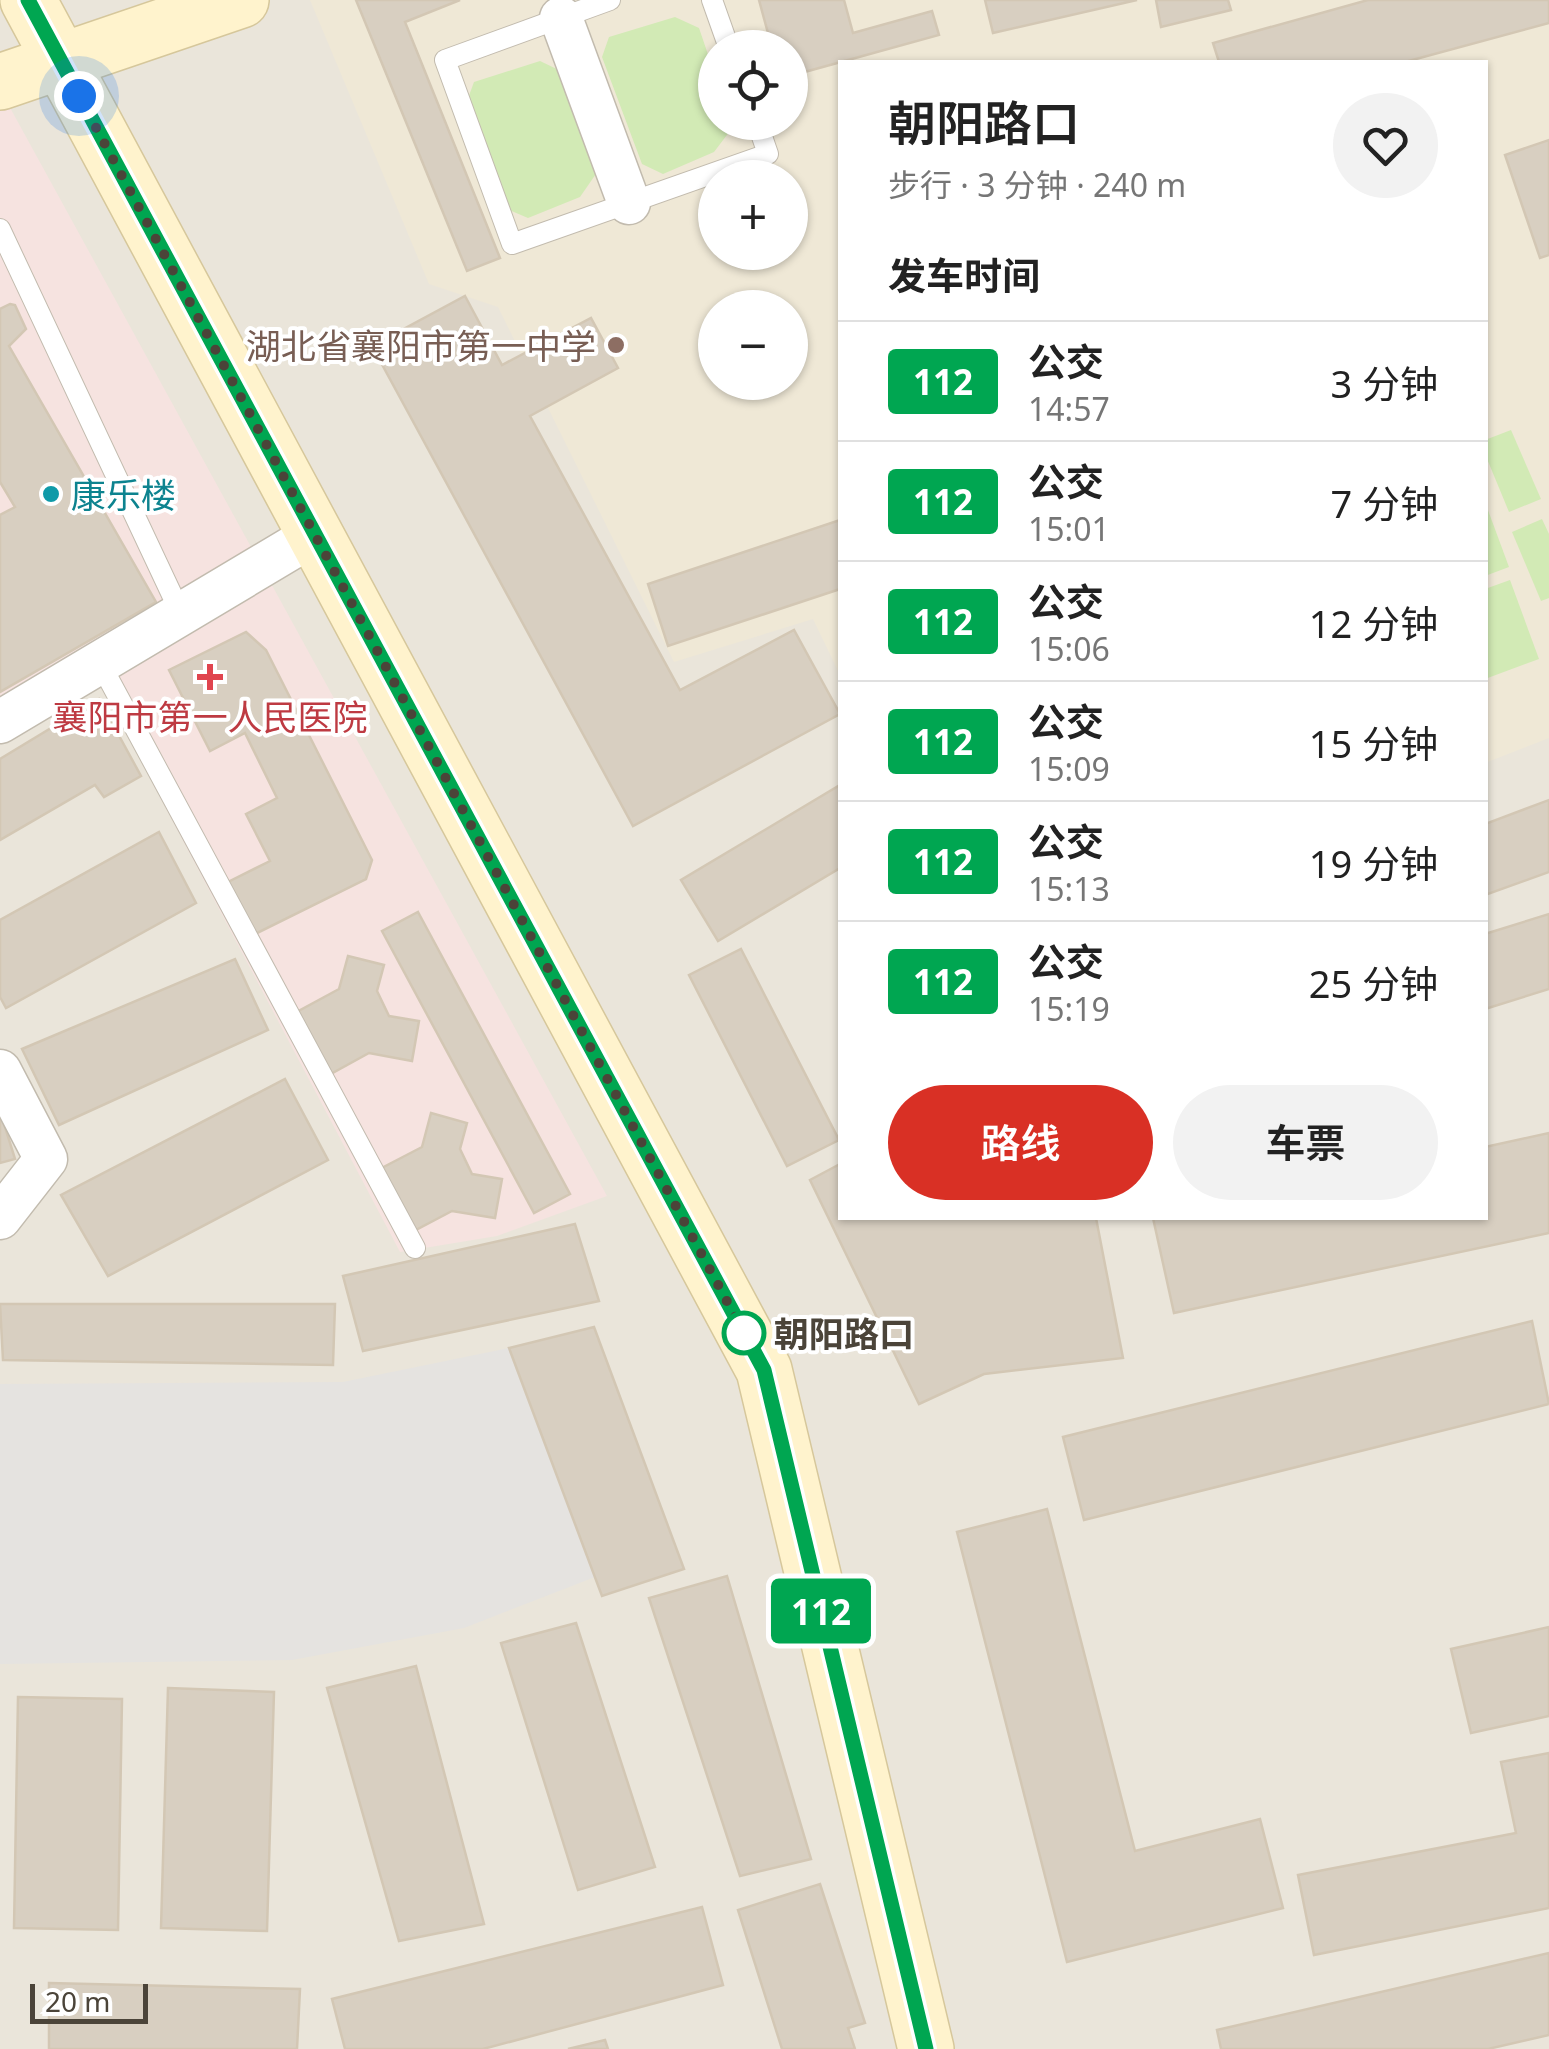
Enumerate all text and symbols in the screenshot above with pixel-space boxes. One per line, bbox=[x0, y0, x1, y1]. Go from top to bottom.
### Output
map controls bbox=[698, 30, 808, 400]
button: locate bbox=[698, 30, 808, 140]
your location bbox=[54, 71, 104, 121]
text: 朝阳路口 bbox=[888, 90, 1080, 155]
button: heart bbox=[1333, 93, 1438, 198]
button: + bbox=[698, 160, 808, 270]
text: 步行 · 3 分钟 · 240 m bbox=[888, 163, 1186, 206]
text: 发车时间 bbox=[888, 249, 1040, 301]
button: − bbox=[698, 290, 808, 400]
place label: 湖北省襄阳市第一中学 bbox=[246, 322, 596, 369]
marker: 湖北省襄阳市第一中学 bbox=[605, 334, 627, 356]
text: 公交 bbox=[1028, 335, 1104, 387]
text: 3 分钟 bbox=[1330, 357, 1438, 409]
text: 112 bbox=[913, 358, 973, 405]
text: 14:57 bbox=[1028, 387, 1110, 430]
text: 公交 bbox=[1028, 455, 1104, 507]
place label: 康乐楼 bbox=[71, 471, 176, 518]
text: 7 分钟 bbox=[1330, 477, 1438, 529]
text: 112 bbox=[913, 478, 973, 525]
marker: 康乐楼 bbox=[40, 483, 62, 505]
text: 15:01 bbox=[1028, 507, 1110, 550]
text: 公交 bbox=[1028, 575, 1104, 627]
text: 12 分钟 bbox=[1309, 597, 1438, 649]
text: 112 bbox=[913, 598, 973, 645]
text: 15:06 bbox=[1028, 627, 1110, 670]
marker: 襄阳市第一人民医院 bbox=[197, 664, 223, 690]
place label: 襄阳市第一人民医院 bbox=[52, 693, 368, 740]
text: 公交 bbox=[1028, 695, 1104, 747]
text: 15 分钟 bbox=[1309, 717, 1438, 769]
text: 112 bbox=[913, 718, 973, 765]
text: 15:09 bbox=[1028, 747, 1110, 790]
text: 公交 bbox=[1028, 815, 1104, 867]
text: 19 分钟 bbox=[1309, 837, 1438, 889]
text: 112 bbox=[913, 838, 973, 885]
text: 15:13 bbox=[1028, 867, 1110, 910]
text: 公交 bbox=[1028, 935, 1104, 987]
text: 25 分钟 bbox=[1309, 957, 1438, 1009]
text: 112 bbox=[913, 958, 973, 1005]
text: 15:19 bbox=[1028, 987, 1110, 1030]
button: 路线 bbox=[888, 1085, 1153, 1200]
button: 车票 bbox=[1173, 1085, 1438, 1200]
place label: 朝阳路口 bbox=[774, 1310, 914, 1357]
marker: 朝阳路口 bbox=[723, 1312, 765, 1354]
line badge: 112 bbox=[764, 1578, 878, 1644]
text: 112 bbox=[791, 1588, 851, 1635]
scale bar bbox=[30, 1979, 148, 2024]
text: 20 m bbox=[45, 1982, 111, 2020]

